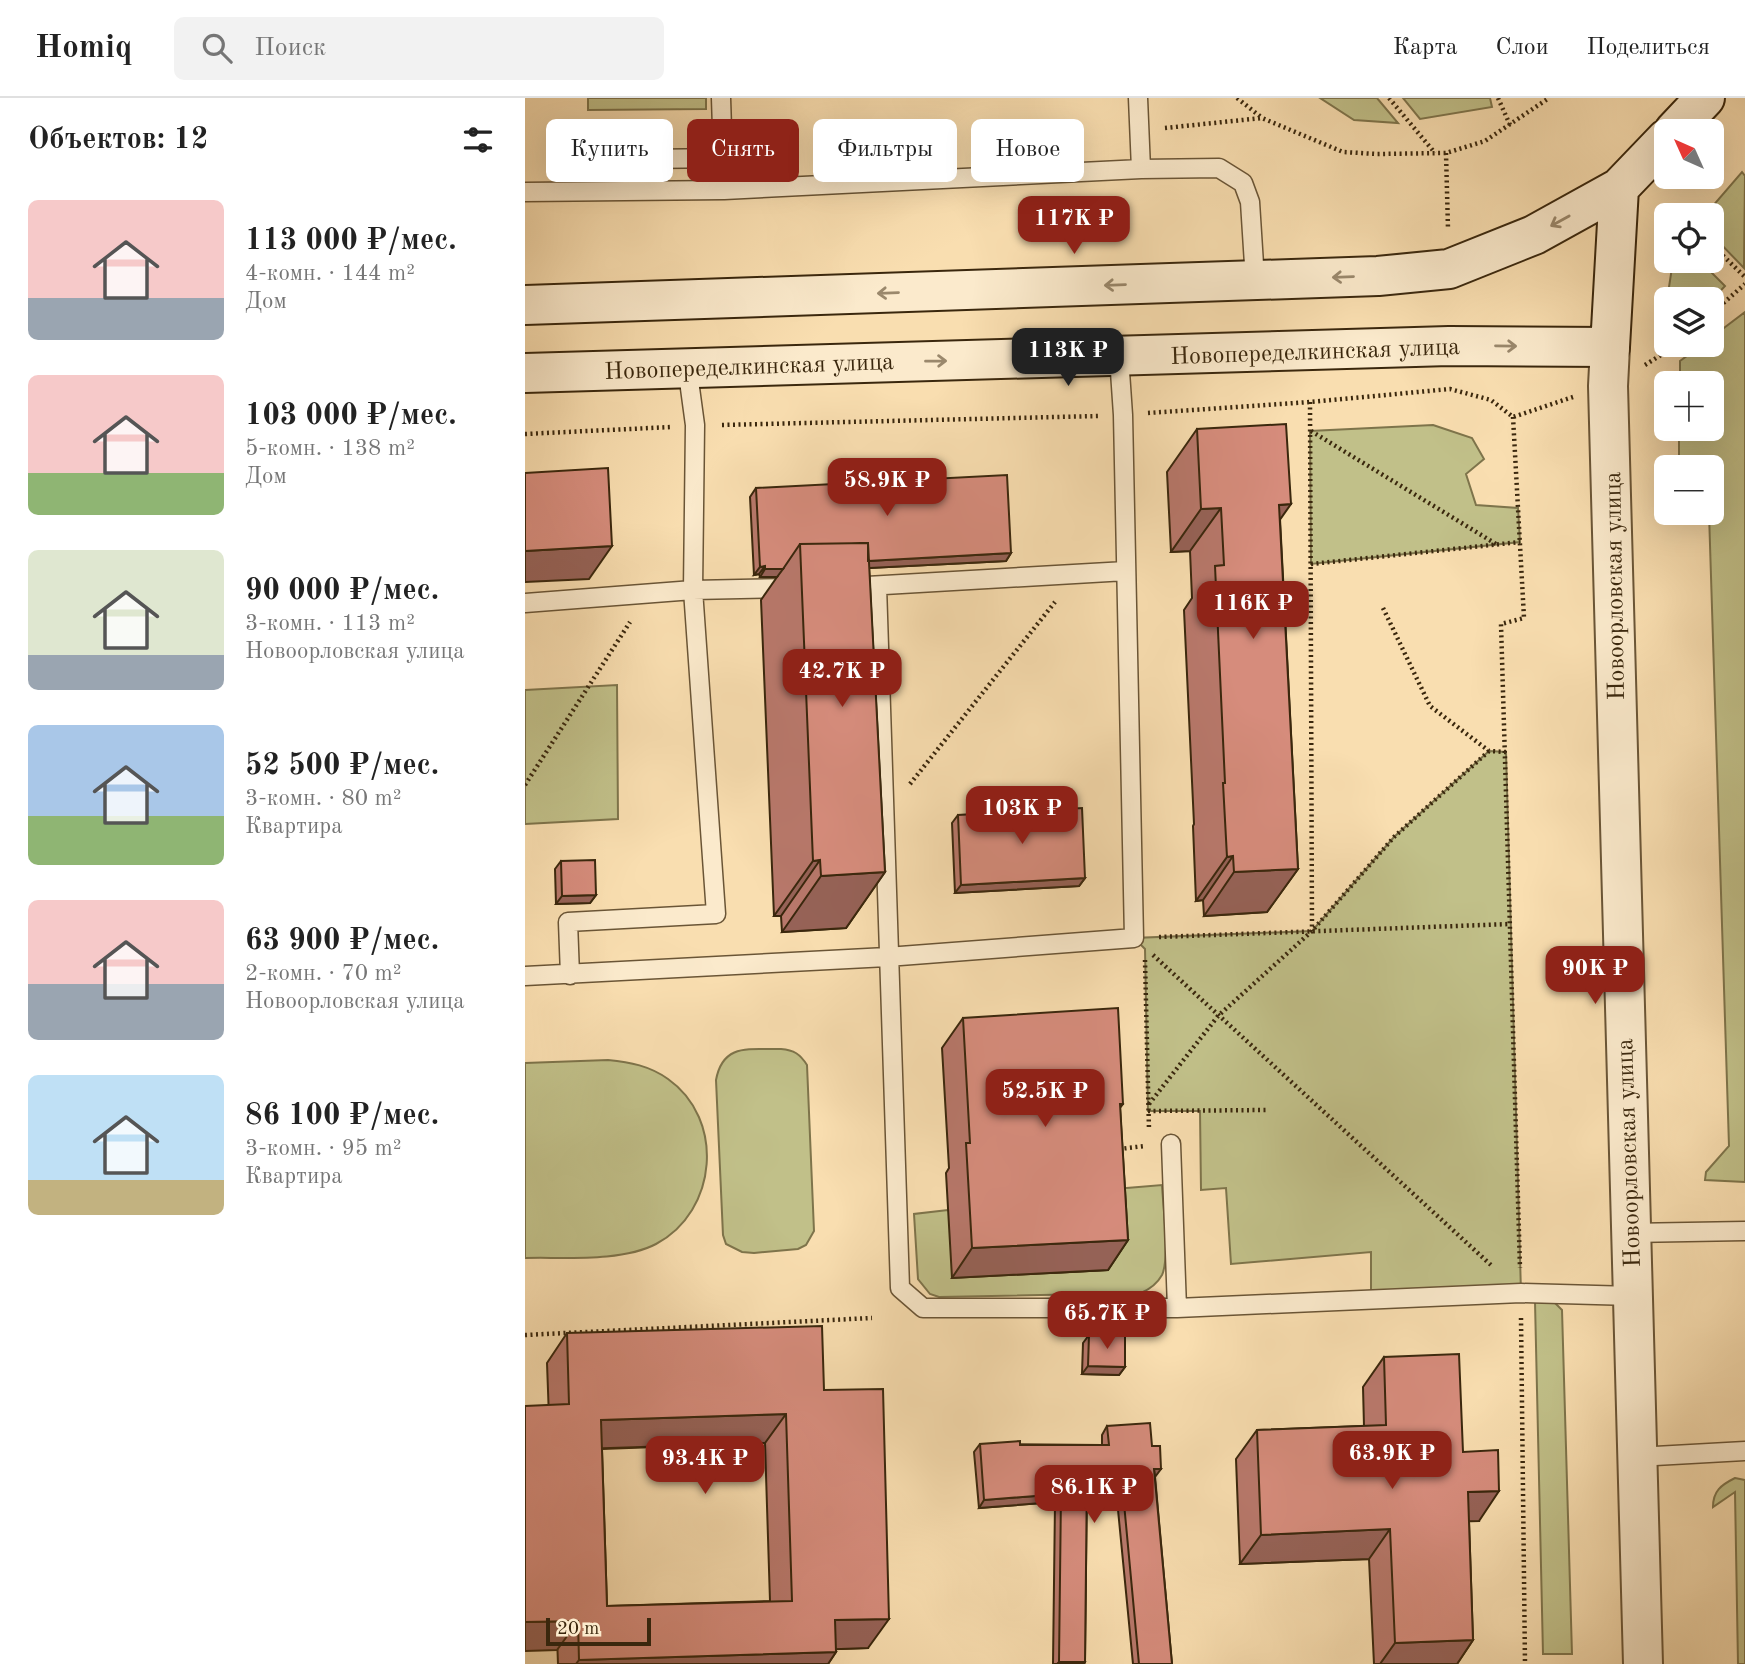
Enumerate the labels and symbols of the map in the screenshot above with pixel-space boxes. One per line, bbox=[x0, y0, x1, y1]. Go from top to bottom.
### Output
north arrow bbox=[1654, 119, 1724, 189]
pin: 117K ₽ bbox=[1017, 197, 1131, 256]
one-way arrow bbox=[1550, 214, 1570, 228]
one-way arrow bbox=[1332, 270, 1355, 283]
one-way arrow bbox=[1104, 278, 1127, 291]
one-way arrow bbox=[877, 286, 900, 299]
pin: 113K ₽ bbox=[1011, 328, 1125, 388]
street label: Новопеределкинская улица bbox=[1170, 336, 1460, 370]
one-way arrow bbox=[1495, 340, 1518, 353]
street label: Новопеределкинская улица bbox=[604, 351, 894, 385]
one-way arrow bbox=[924, 354, 947, 368]
pin: 58.9K ₽ bbox=[822, 458, 952, 518]
street label: Новоорловская улица bbox=[1602, 471, 1630, 701]
pin: 116K ₽ bbox=[1196, 582, 1310, 641]
pin: 42.7K ₽ bbox=[777, 650, 907, 709]
pin: 103K ₽ bbox=[965, 786, 1079, 846]
pin: 90K ₽ bbox=[1546, 946, 1644, 1006]
street label: Новоорловская улица bbox=[1614, 1038, 1646, 1268]
pin: 52.5K ₽ bbox=[980, 1070, 1110, 1129]
pin: 65.7K ₽ bbox=[1042, 1292, 1172, 1351]
pin: 63.9K ₽ bbox=[1327, 1432, 1457, 1491]
pin: 93.4K ₽ bbox=[640, 1436, 770, 1496]
pin: 86.1K ₽ bbox=[1029, 1466, 1159, 1525]
scale bar bbox=[546, 1615, 651, 1647]

